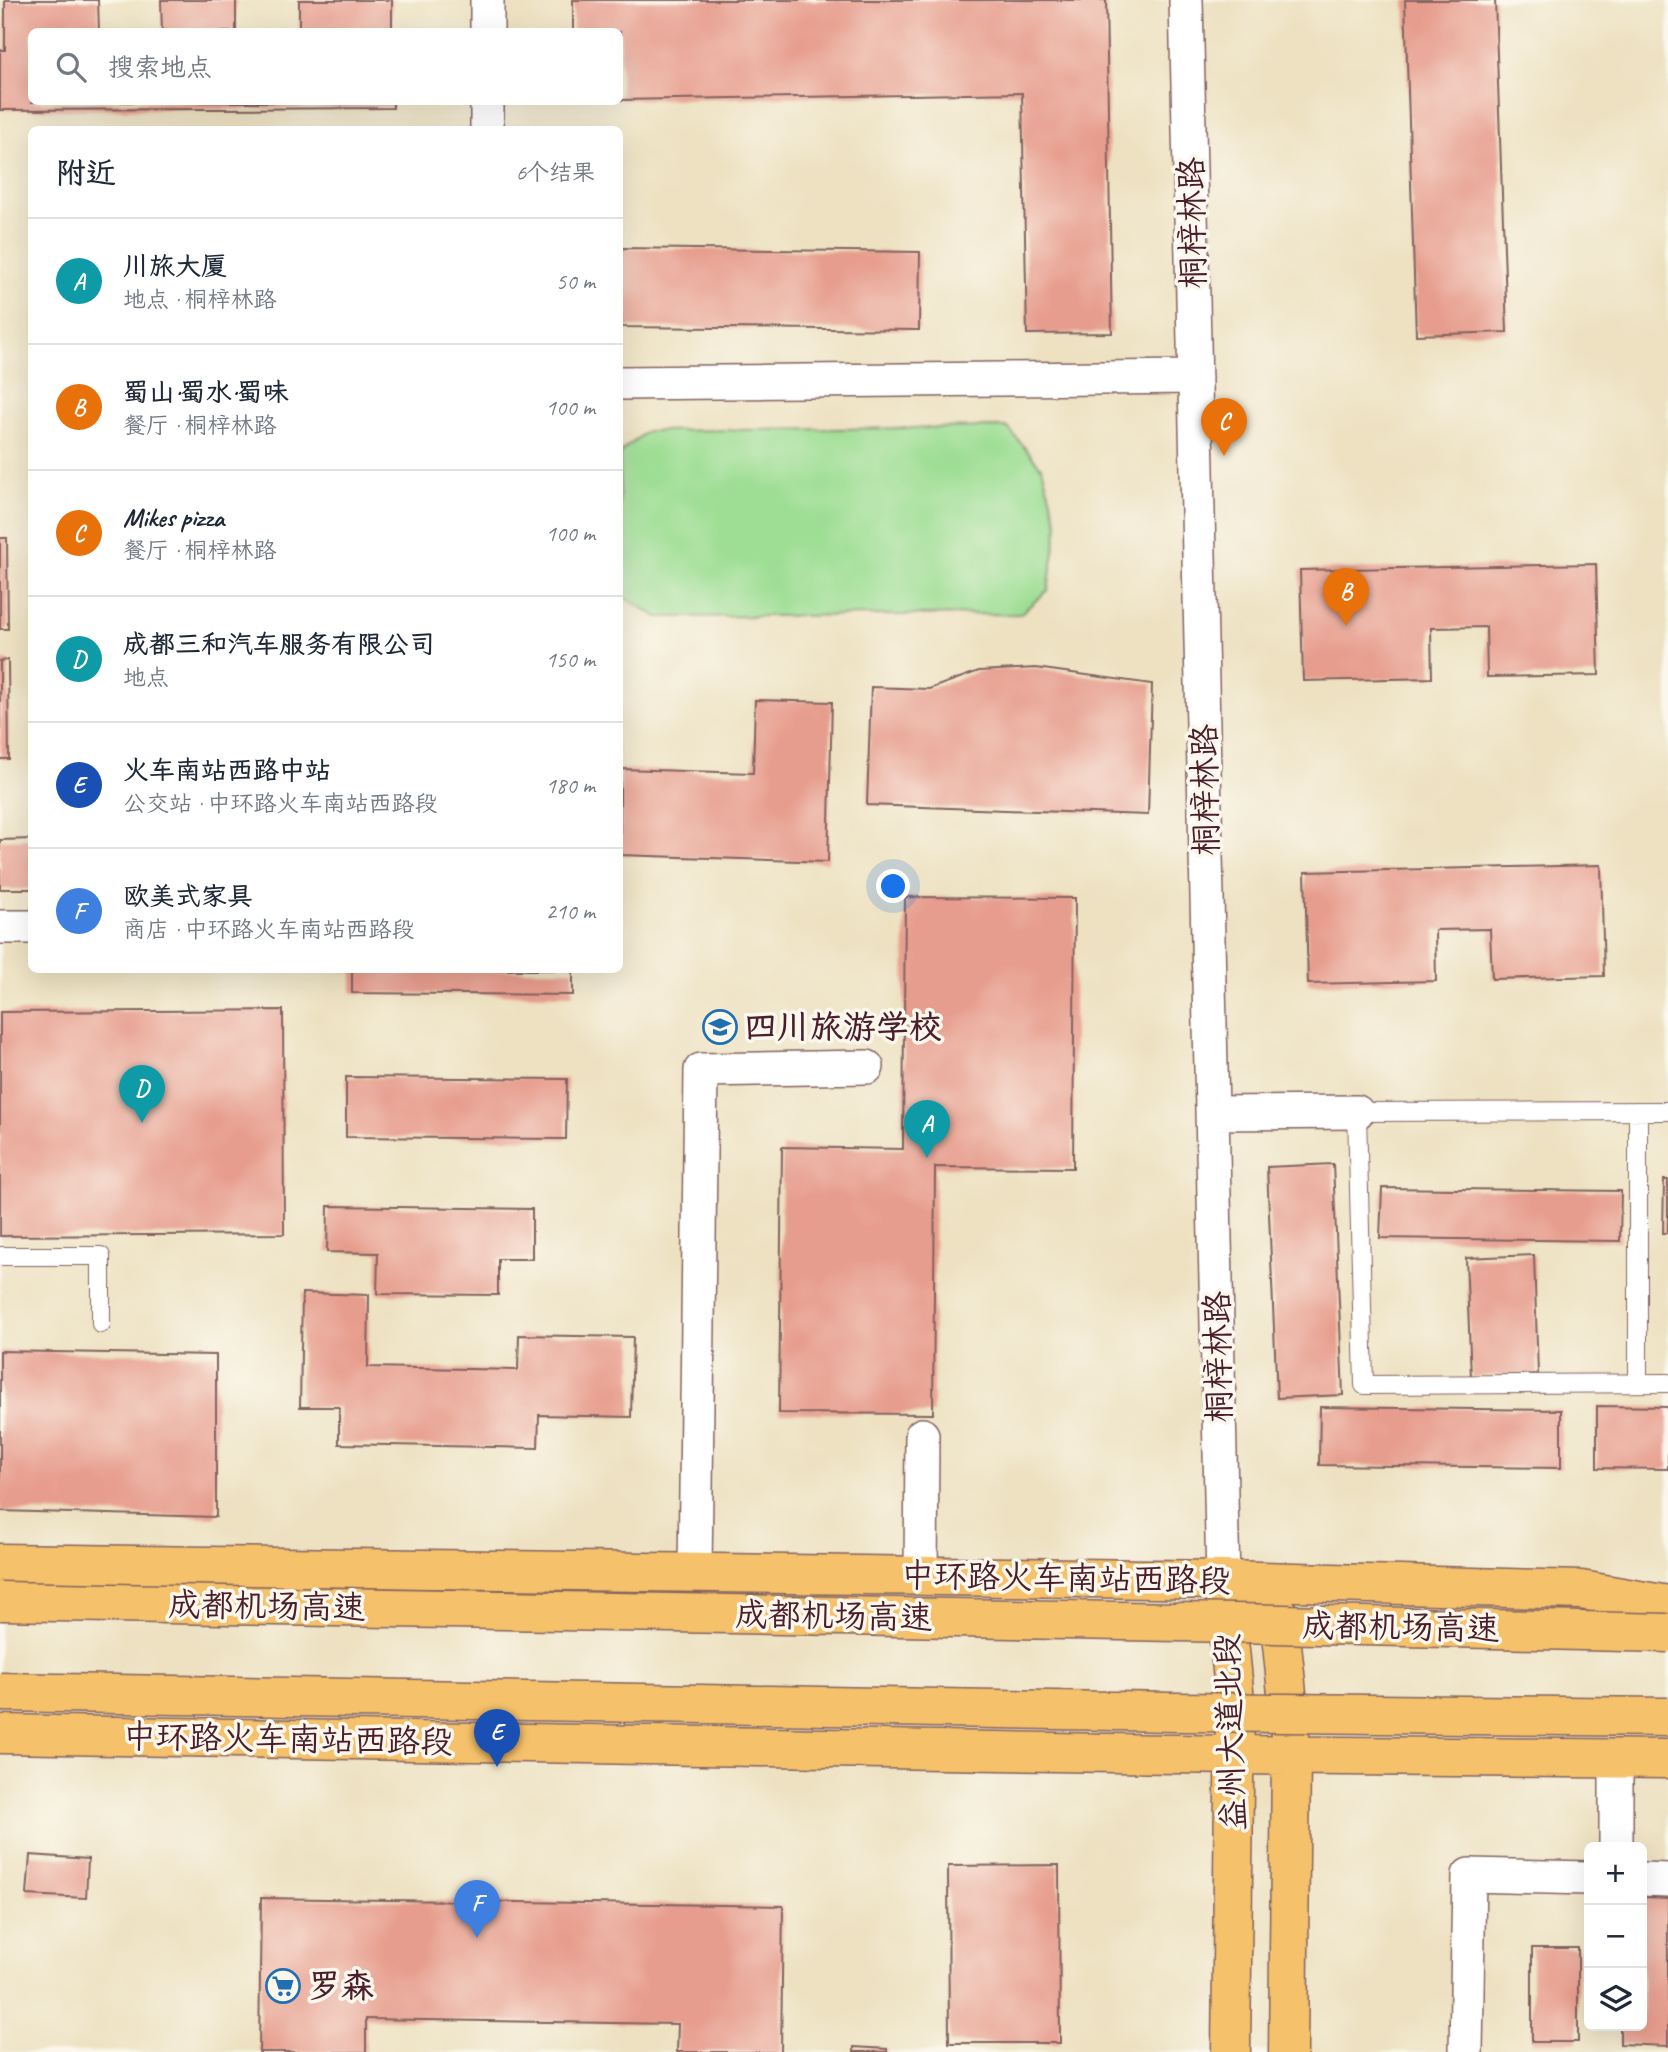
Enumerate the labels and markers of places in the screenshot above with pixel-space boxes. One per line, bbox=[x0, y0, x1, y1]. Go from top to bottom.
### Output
pin: C bbox=[1201, 398, 1247, 456]
pin: B bbox=[1323, 568, 1369, 626]
place label: 四川旅游学校 bbox=[744, 1006, 942, 1048]
school or university icon: 四川旅游学校 bbox=[701, 1008, 739, 1046]
pin: D bbox=[119, 1065, 165, 1123]
pin: A bbox=[904, 1100, 950, 1158]
pin: E bbox=[474, 1709, 520, 1767]
pin: F bbox=[454, 1880, 500, 1938]
place label: 罗森 bbox=[308, 1965, 374, 2007]
supermarket icon: 罗森 bbox=[264, 1967, 302, 2005]

